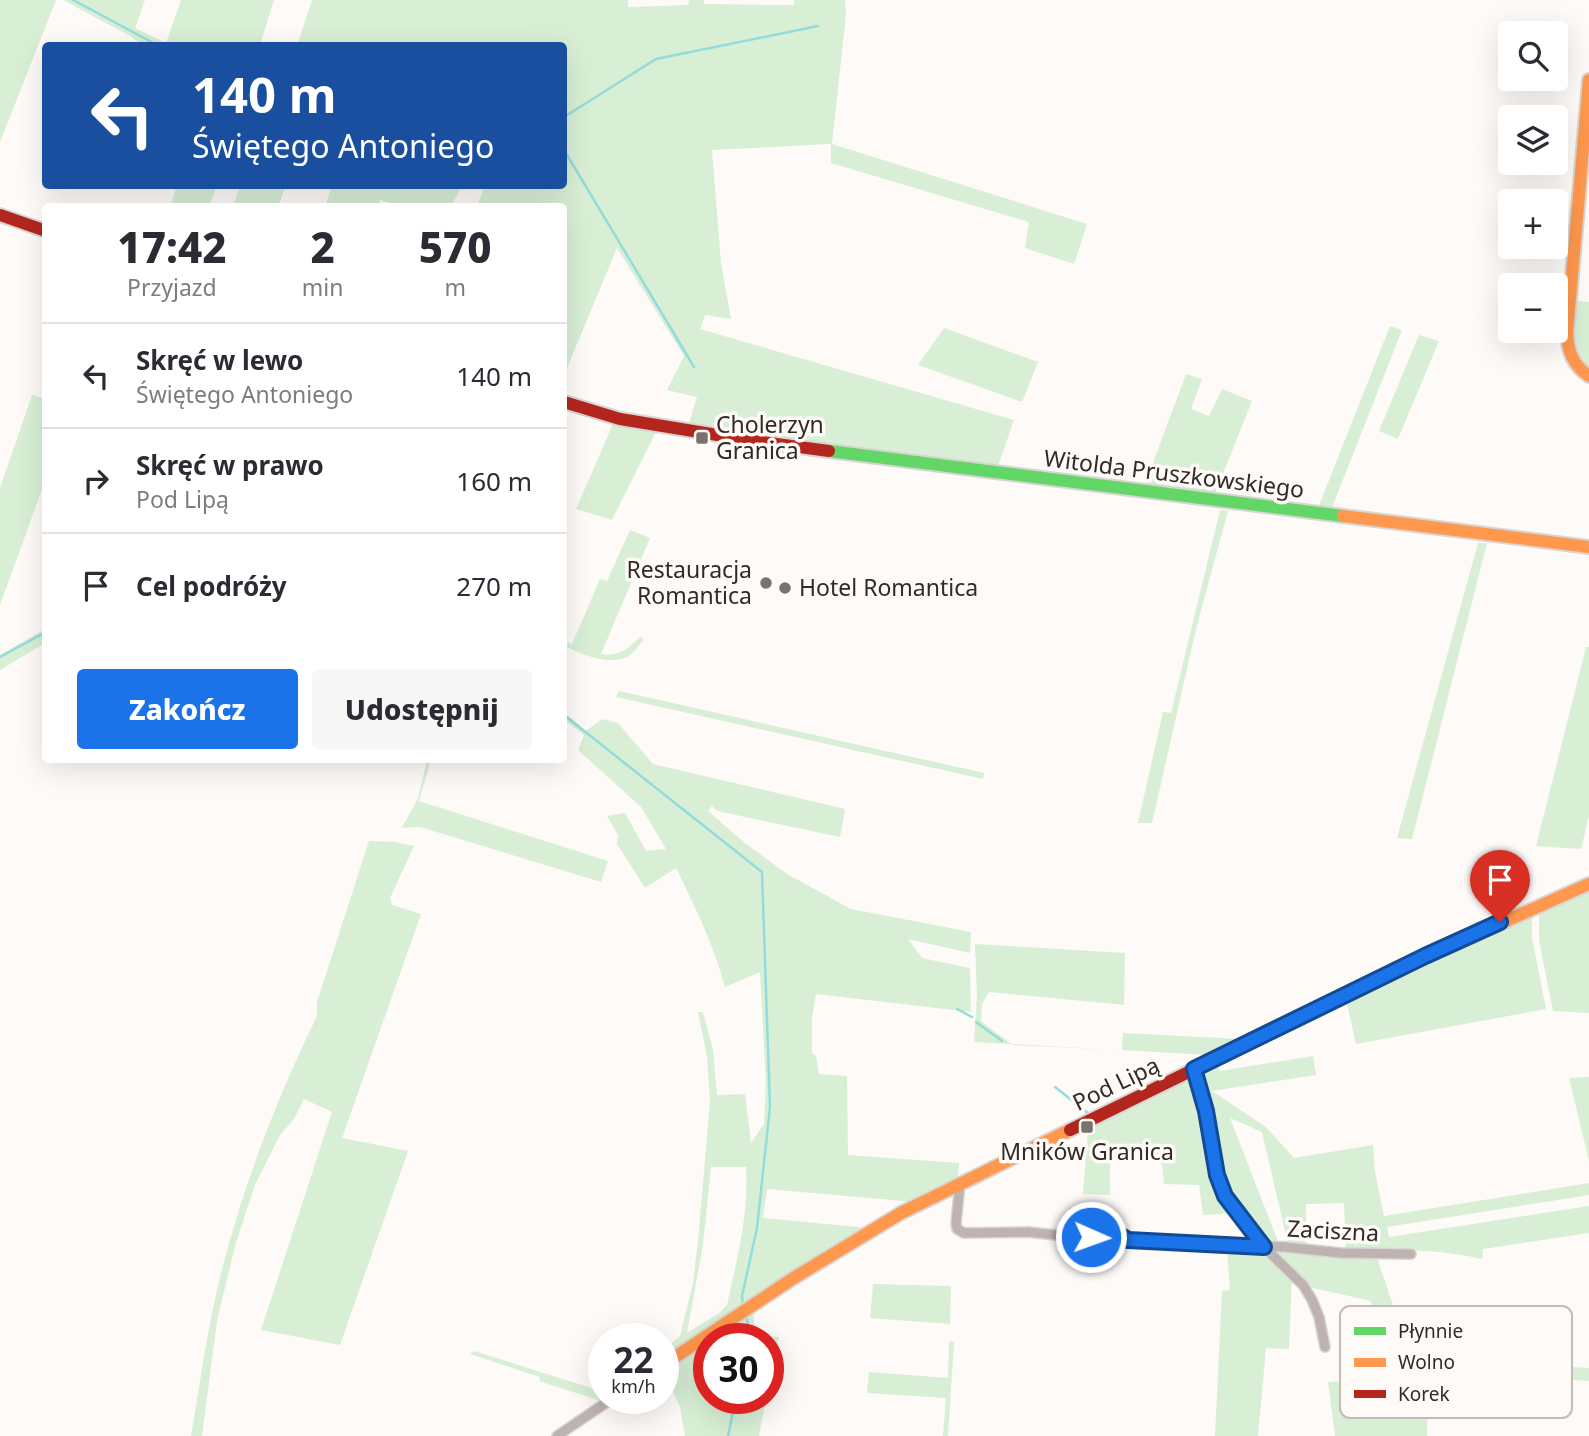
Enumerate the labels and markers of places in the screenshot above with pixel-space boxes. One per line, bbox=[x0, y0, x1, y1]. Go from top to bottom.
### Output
place label: Cholerzyn Granica bbox=[716, 408, 824, 466]
marker: Cholerzyn Granica bbox=[694, 430, 710, 446]
place label: Restauracja Romantica bbox=[626, 553, 752, 611]
place label: Hotel Romantica bbox=[799, 571, 978, 603]
marker: Restauracja Romantica bbox=[758, 575, 774, 591]
marker: Hotel Romantica bbox=[777, 580, 793, 596]
pin bbox=[1470, 850, 1530, 922]
marker: Mników Granica bbox=[1079, 1119, 1095, 1135]
place label: Mników Granica bbox=[1000, 1135, 1174, 1167]

